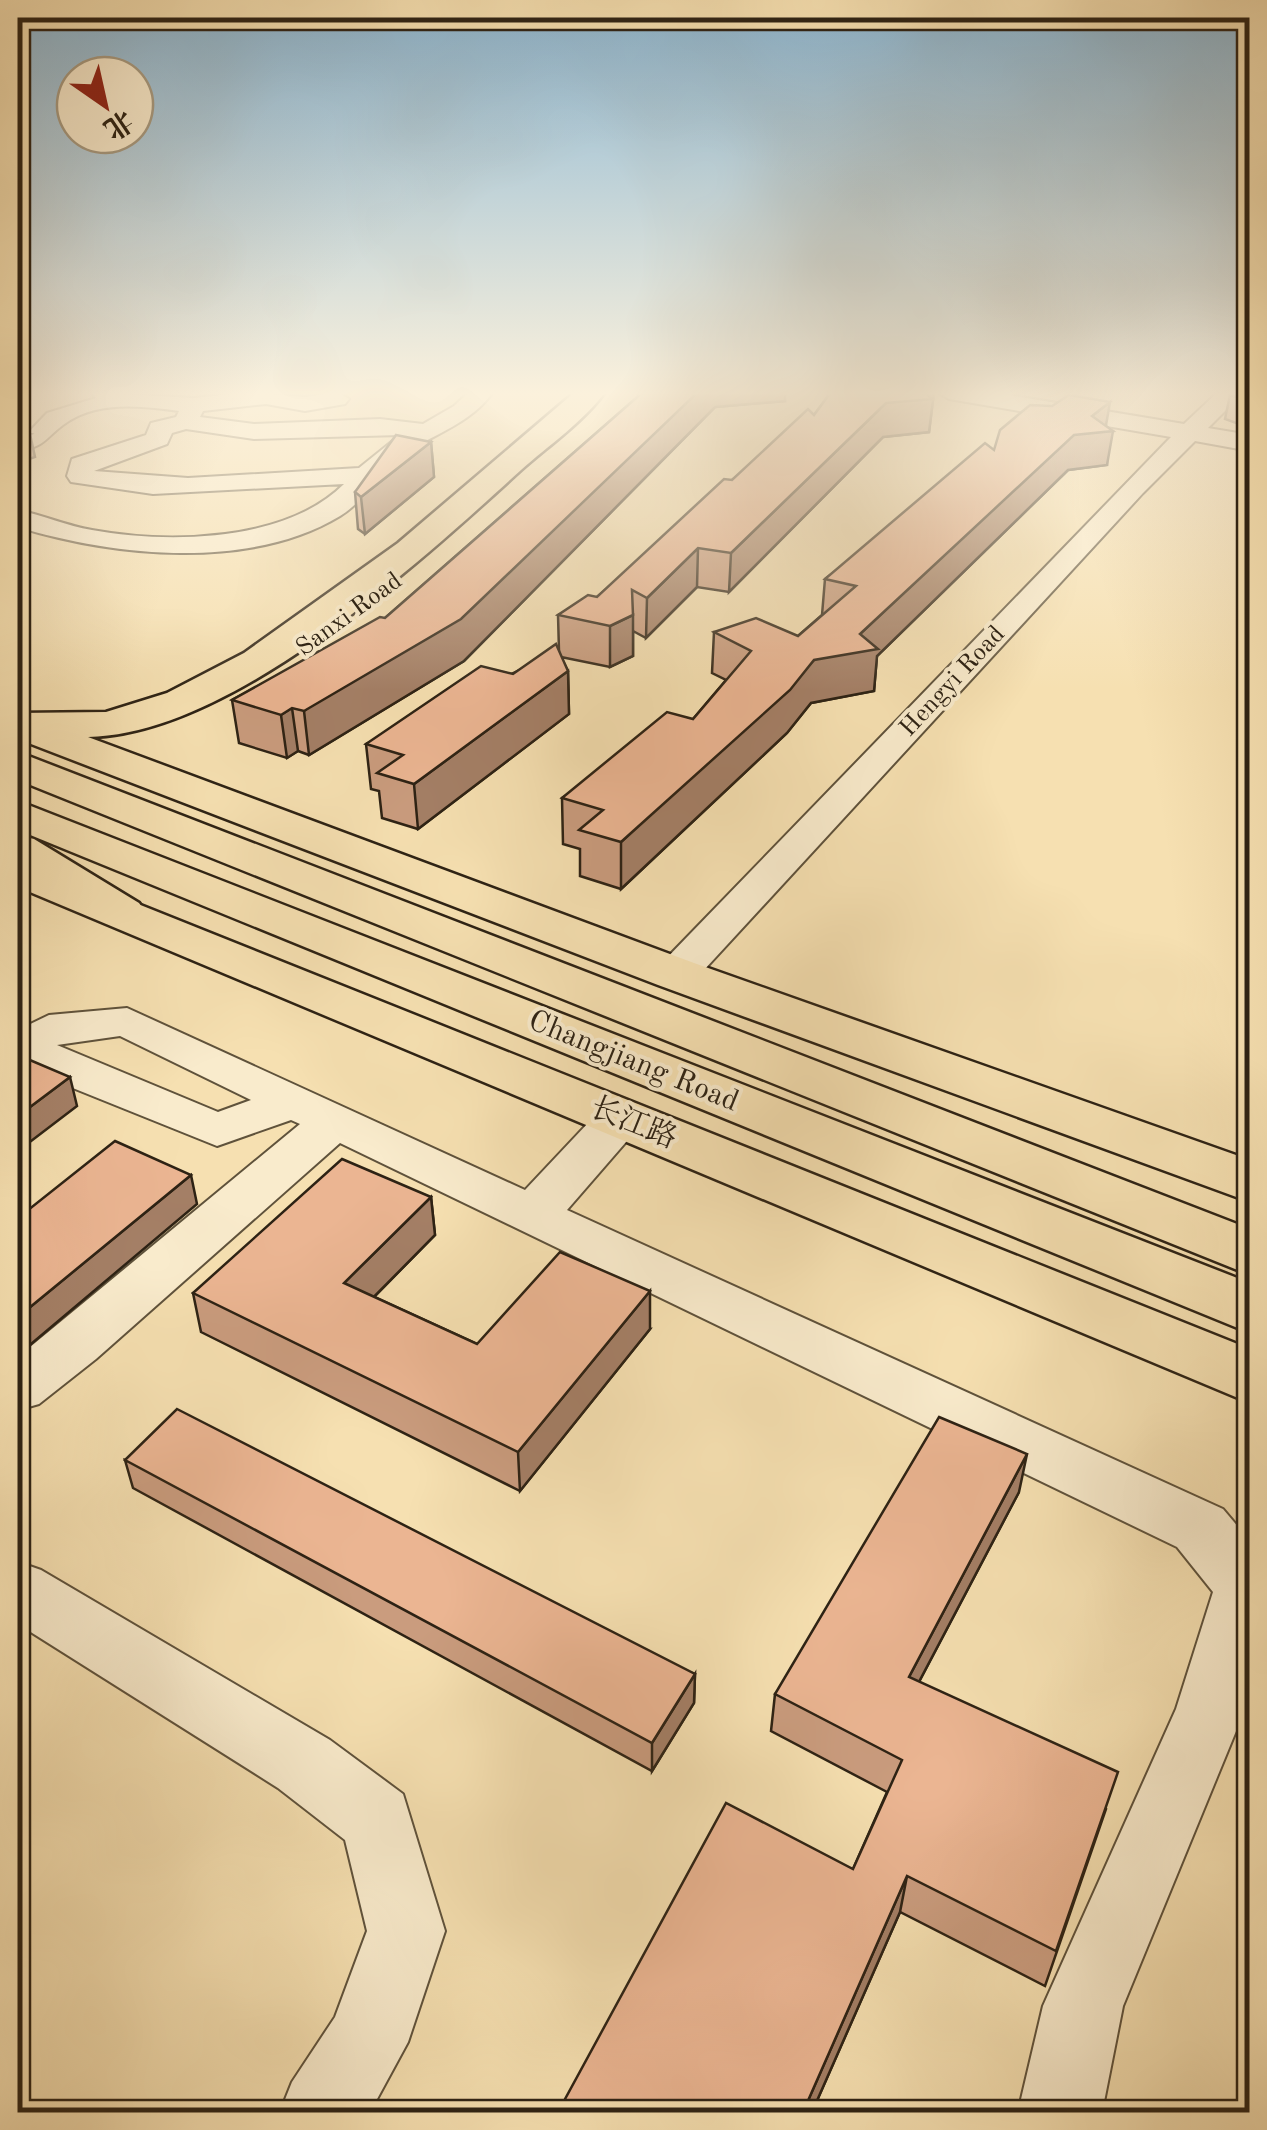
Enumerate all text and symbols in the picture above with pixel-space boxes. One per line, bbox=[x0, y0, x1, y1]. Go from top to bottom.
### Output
north arrow bbox=[55, 55, 155, 155]
text: 北 bbox=[98, 104, 138, 145]
street label: Sanxi Road bbox=[292, 569, 407, 662]
street label: Hengyi Road bbox=[896, 622, 1010, 742]
street label: Changjiang Road bbox=[524, 1006, 743, 1118]
street label: 长江路 bbox=[586, 1090, 682, 1155]

